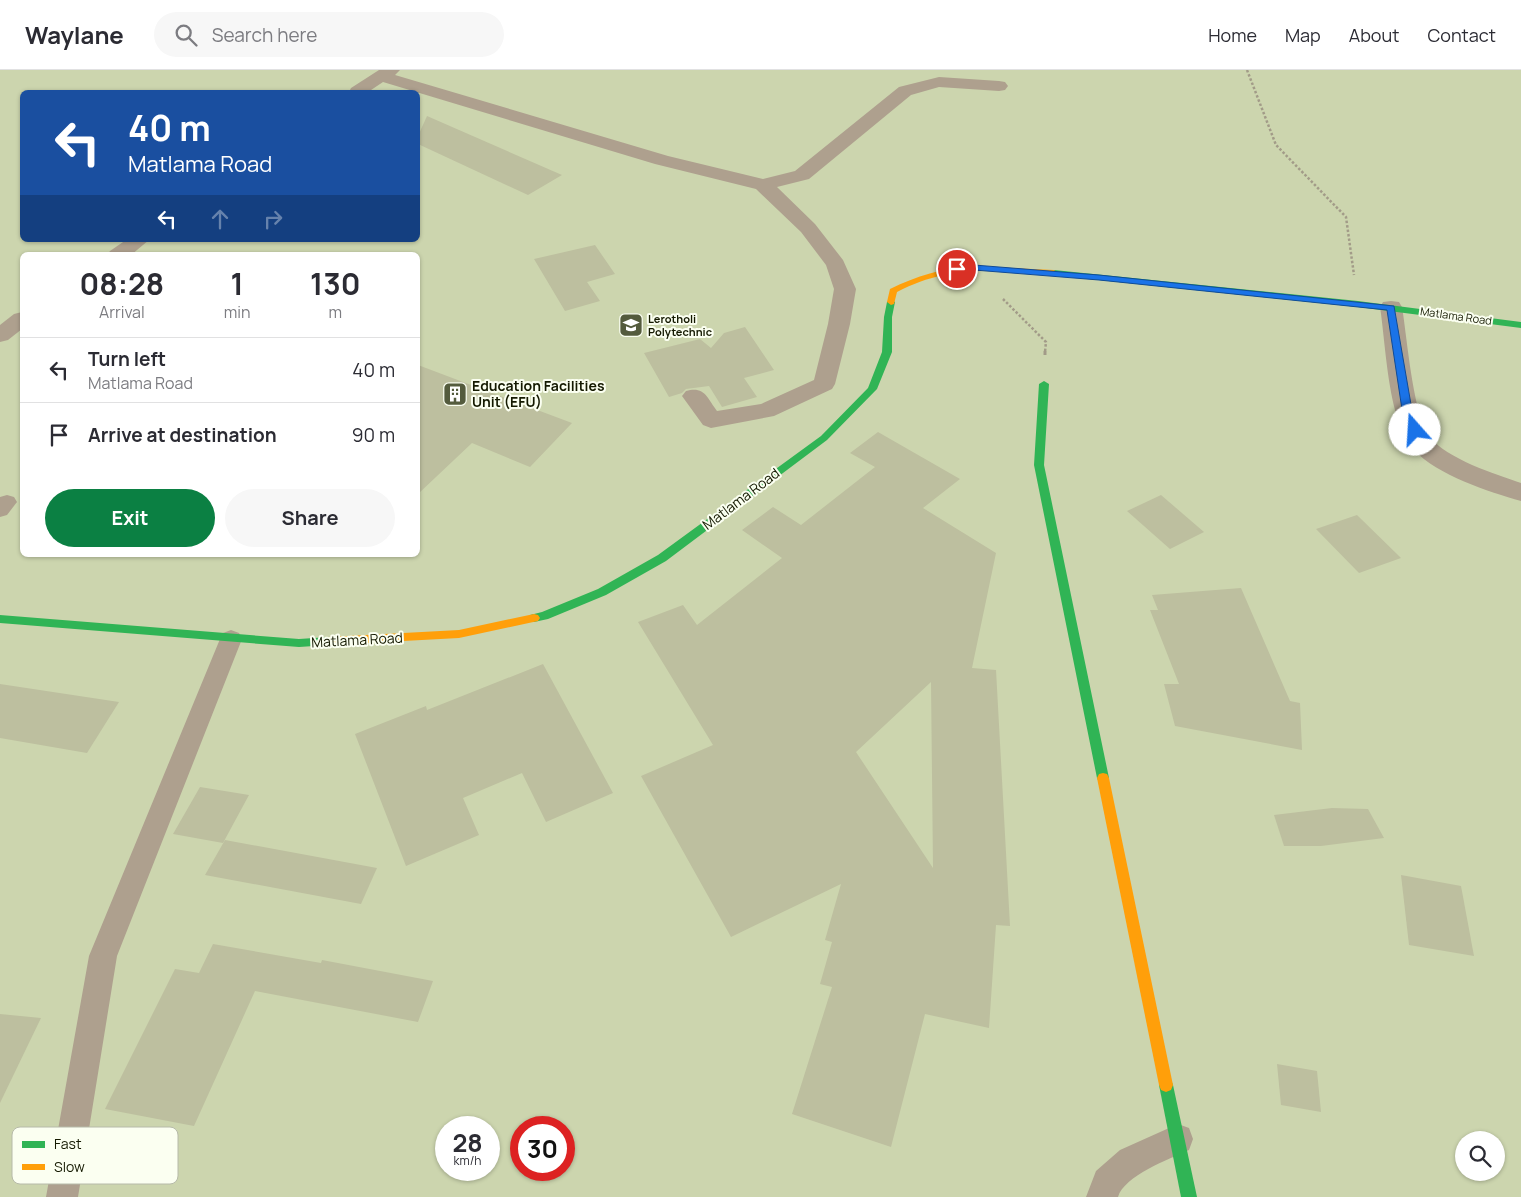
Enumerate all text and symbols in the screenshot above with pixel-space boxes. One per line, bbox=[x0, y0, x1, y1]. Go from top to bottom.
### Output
search box bbox=[154, 12, 504, 57]
text: Waylane bbox=[25, 18, 124, 51]
icon: search bbox=[172, 21, 200, 49]
text: Search here bbox=[212, 22, 317, 48]
text: Home bbox=[1208, 23, 1257, 47]
text: Map bbox=[1285, 23, 1321, 47]
text: About bbox=[1349, 23, 1399, 47]
text: Contact bbox=[1427, 23, 1496, 47]
text: 40 m bbox=[128, 104, 211, 152]
icon: left bbox=[45, 110, 110, 175]
text: Matlama Road bbox=[128, 149, 272, 179]
icon: left bbox=[153, 205, 181, 233]
icon: ahead bbox=[206, 205, 234, 233]
icon: right bbox=[259, 205, 287, 233]
pin bbox=[936, 248, 978, 290]
icon: arrive bbox=[943, 255, 971, 283]
text: 08:28 bbox=[80, 263, 164, 304]
text: 1 bbox=[231, 263, 244, 304]
text: 130 bbox=[310, 263, 360, 304]
text: Arrival bbox=[99, 301, 145, 323]
text: min bbox=[224, 301, 251, 323]
text: m bbox=[328, 301, 342, 323]
street label: Matlama Road bbox=[1419, 303, 1493, 328]
place label: Lerotholi Polytechnic bbox=[648, 311, 712, 339]
school or university icon: Lerotholi Polytechnic bbox=[618, 312, 644, 338]
text: Turn left bbox=[88, 346, 166, 372]
icon: left bbox=[45, 356, 73, 384]
text: 40 m bbox=[352, 357, 395, 383]
text: Matlama Road bbox=[88, 372, 193, 394]
place label: Education Facilities Unit (EFU) bbox=[472, 376, 605, 411]
building icon: Education Facilities Unit (EFU) bbox=[442, 381, 468, 407]
position arrow bbox=[1388, 403, 1440, 455]
icon: arrive bbox=[45, 421, 73, 449]
text: Arrive at destination bbox=[88, 422, 277, 448]
text: 90 m bbox=[352, 422, 395, 448]
street label: Matlama Road bbox=[698, 463, 783, 534]
button: Exit bbox=[45, 489, 215, 547]
button: Share bbox=[225, 489, 395, 547]
street label: Matlama Road bbox=[311, 628, 403, 651]
speed limit sign: 30 bbox=[510, 1116, 575, 1181]
text: 28 bbox=[452, 1125, 483, 1160]
legend bbox=[12, 1127, 178, 1184]
map controls bbox=[1455, 1131, 1505, 1181]
button: search bbox=[1455, 1131, 1505, 1181]
text: Fast bbox=[54, 1134, 82, 1153]
text: km/h bbox=[454, 1152, 481, 1169]
text: Slow bbox=[54, 1157, 85, 1176]

